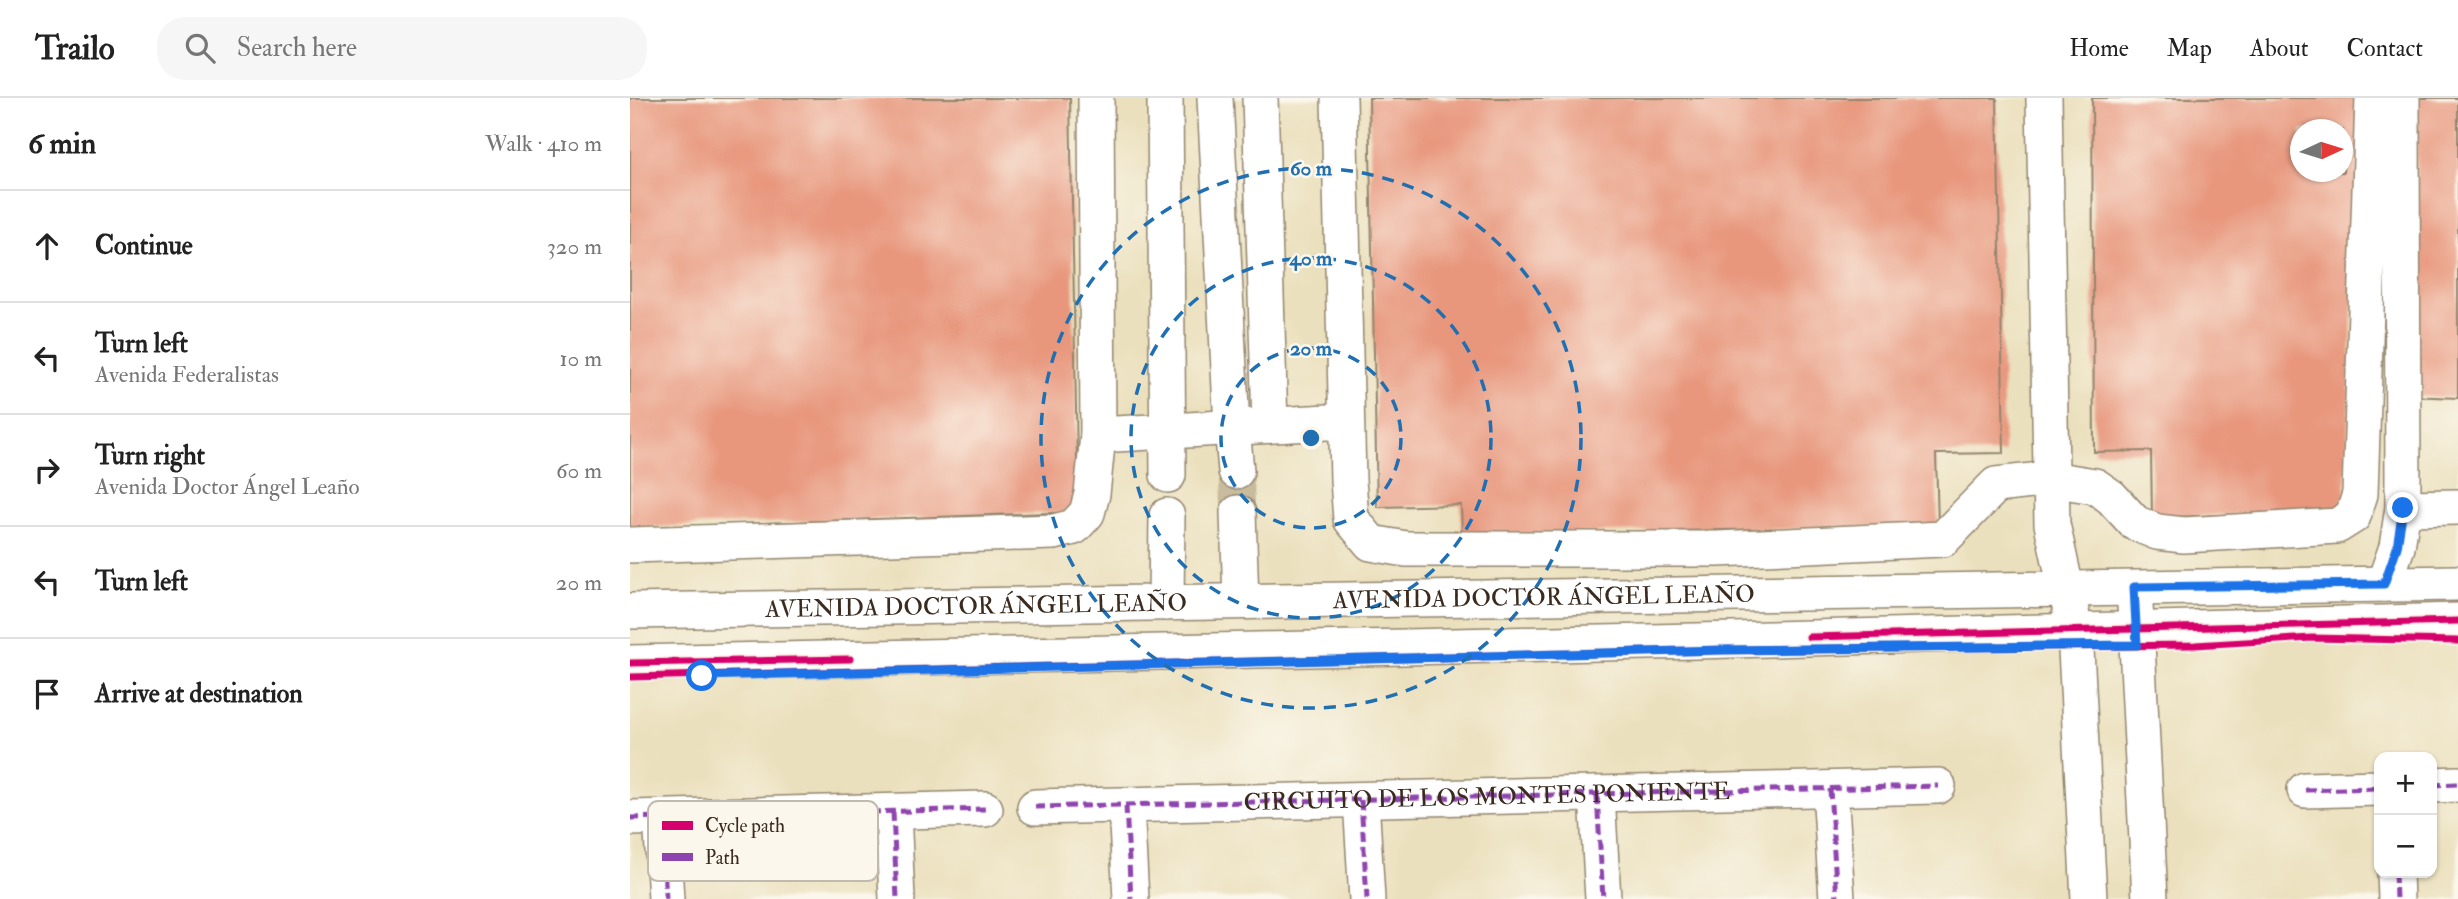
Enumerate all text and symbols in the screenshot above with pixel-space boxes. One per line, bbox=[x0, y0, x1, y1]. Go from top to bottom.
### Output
search box bbox=[157, 17, 647, 80]
text: Trailo bbox=[35, 28, 115, 69]
icon: search bbox=[181, 29, 219, 67]
text: Search here bbox=[237, 32, 357, 64]
text: Home bbox=[2069, 33, 2129, 64]
text: Map bbox=[2167, 33, 2212, 64]
text: About bbox=[2250, 33, 2309, 64]
text: Contact bbox=[2347, 33, 2423, 64]
north arrow bbox=[2290, 119, 2353, 182]
text: 6 min bbox=[28, 125, 96, 162]
text: Walk · 410 m bbox=[485, 129, 602, 158]
text: 60 m bbox=[1290, 155, 1333, 182]
icon: ahead bbox=[28, 227, 66, 265]
text: Continue bbox=[95, 230, 193, 262]
text: 320 m bbox=[547, 232, 602, 261]
text: 40 m bbox=[1289, 245, 1333, 272]
text: Turn left bbox=[95, 328, 188, 360]
text: 20 m bbox=[1290, 335, 1333, 362]
icon: left bbox=[28, 339, 66, 377]
text: 10 m bbox=[559, 344, 602, 373]
text: Avenida Federalistas bbox=[95, 360, 279, 389]
centre of rings bbox=[1299, 426, 1323, 450]
text: Turn right bbox=[95, 440, 205, 472]
icon: right bbox=[28, 451, 66, 489]
text: 60 m bbox=[556, 456, 602, 485]
text: Avenida Doctor Ángel Leaño bbox=[95, 472, 360, 501]
route end bbox=[2387, 492, 2418, 523]
icon: left bbox=[28, 563, 66, 601]
text: Turn left bbox=[95, 566, 188, 598]
text: 20 m bbox=[556, 568, 602, 597]
street label: AVENIDA DOCTOR ÁNGEL LEAÑO bbox=[1332, 578, 1755, 616]
street label: AVENIDA DOCTOR ÁNGEL LEAÑO bbox=[764, 586, 1187, 624]
route start bbox=[686, 660, 717, 691]
icon: arrive bbox=[28, 675, 66, 713]
text: Arrive at destination bbox=[95, 678, 303, 710]
map controls bbox=[2374, 752, 2437, 878]
button: + bbox=[2374, 752, 2437, 815]
street label: CIRCUITO DE LOS MONTES PONIENTE bbox=[1243, 775, 1731, 818]
legend bbox=[648, 801, 878, 881]
text: Cycle path bbox=[705, 814, 785, 839]
button: − bbox=[2374, 815, 2437, 878]
text: Path bbox=[705, 846, 740, 870]

